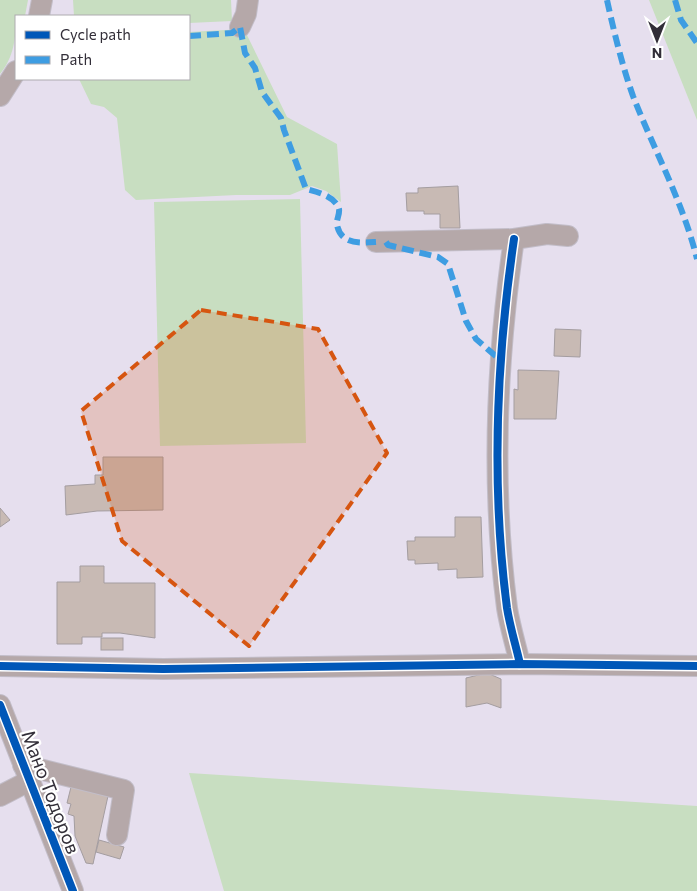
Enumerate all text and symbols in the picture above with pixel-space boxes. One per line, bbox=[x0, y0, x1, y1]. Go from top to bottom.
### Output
legend bbox=[15, 15, 190, 80]
north arrow bbox=[632, 15, 682, 65]
text: Cycle path bbox=[60, 25, 131, 43]
text: N bbox=[652, 45, 662, 62]
text: Path bbox=[60, 50, 92, 68]
street label: Мано Тодоров bbox=[17, 727, 86, 857]

